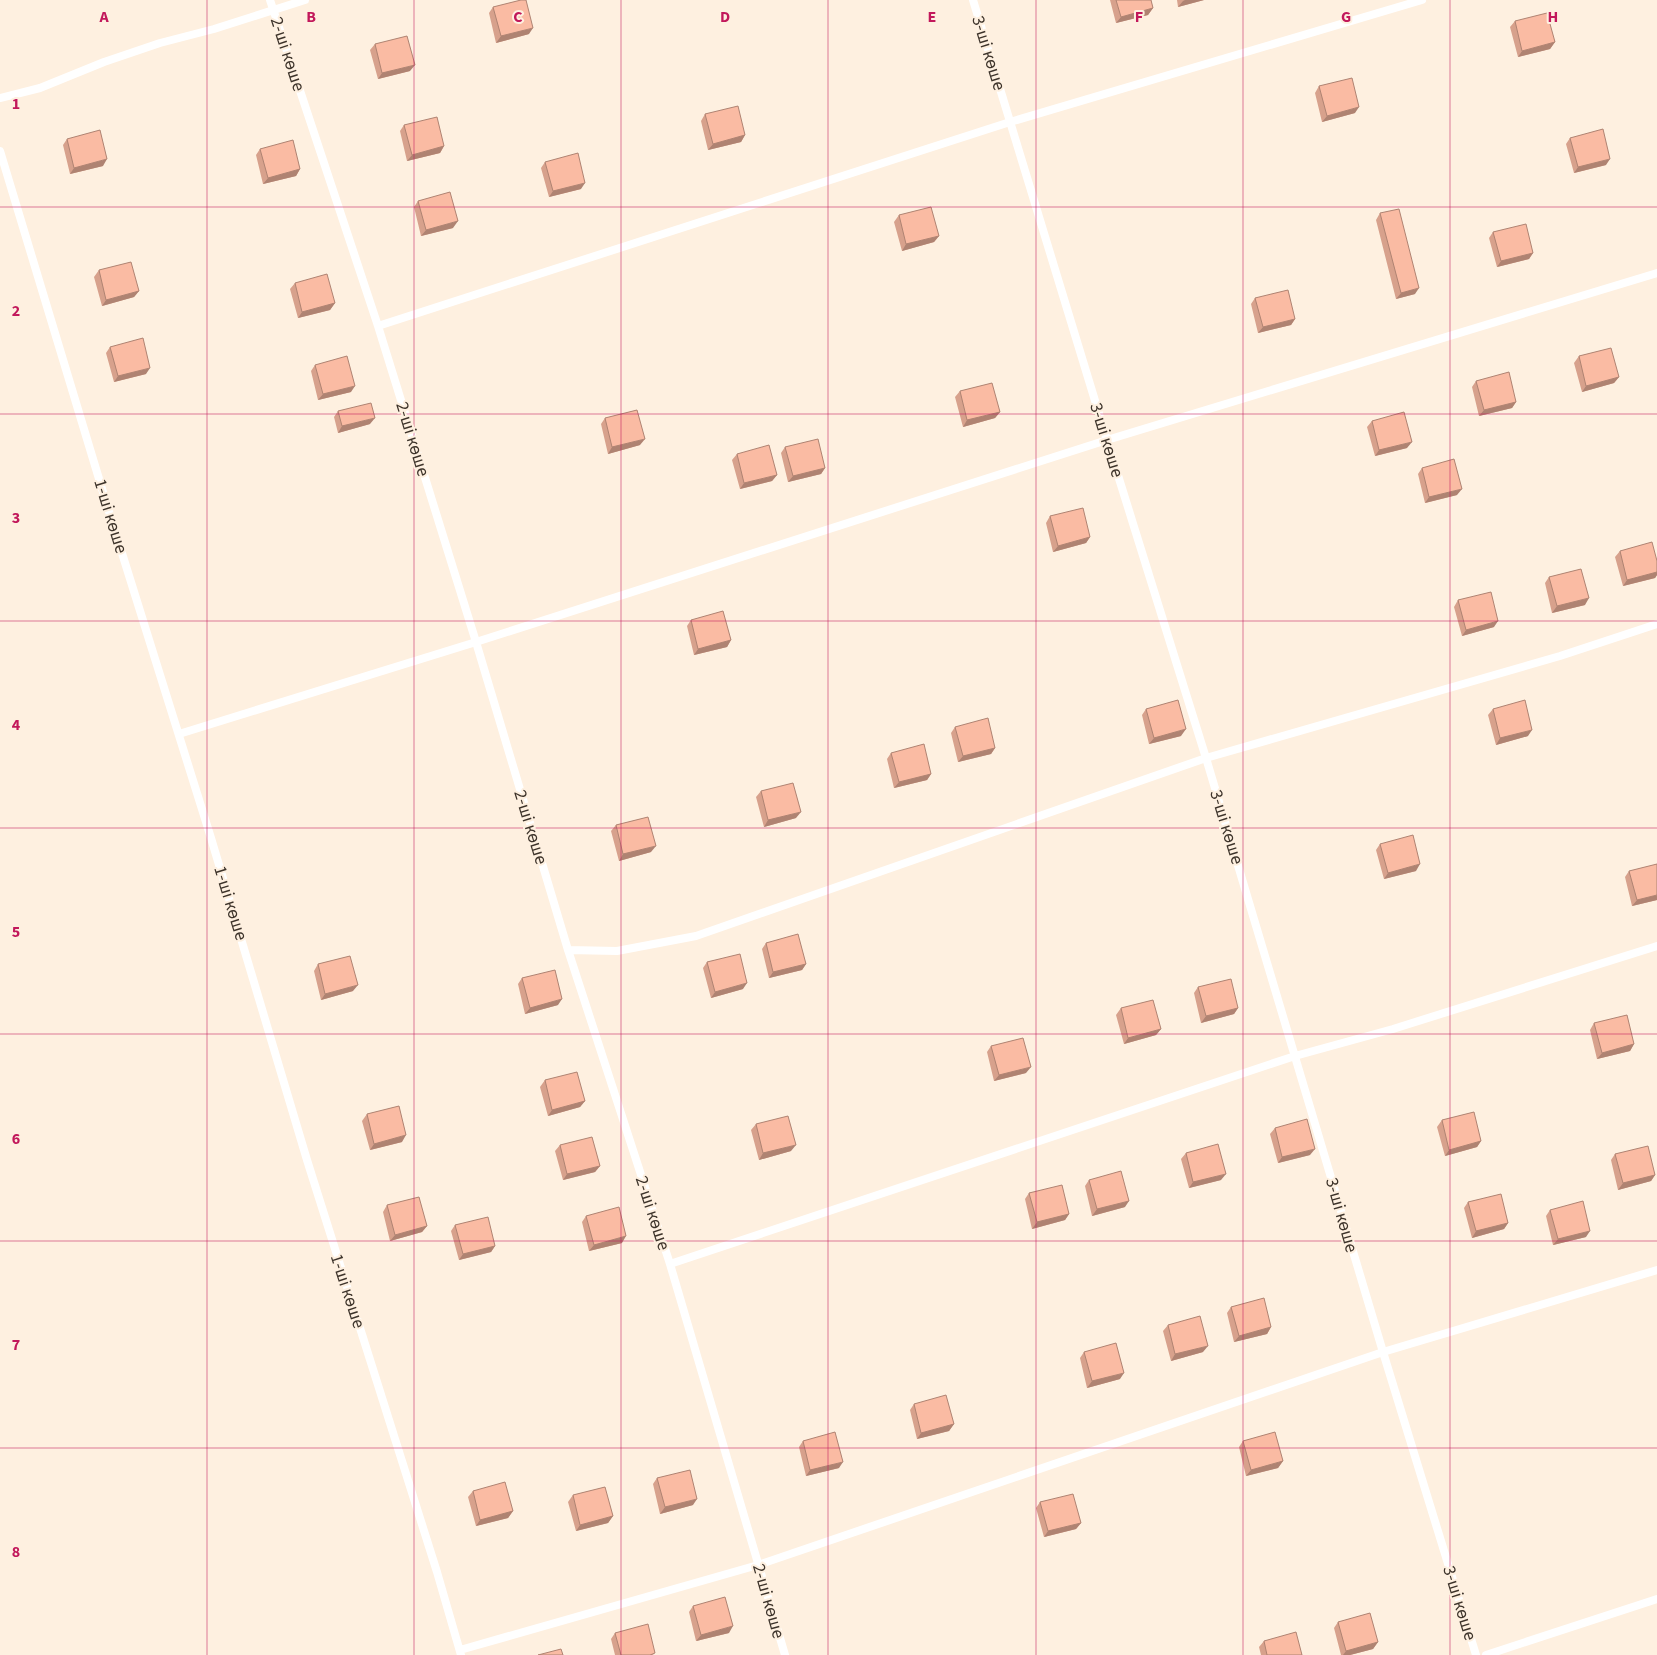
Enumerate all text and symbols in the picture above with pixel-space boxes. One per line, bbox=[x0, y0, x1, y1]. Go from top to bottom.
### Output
text: A bbox=[98, 6, 109, 28]
text: B bbox=[306, 6, 316, 28]
text: C bbox=[513, 6, 523, 28]
text: D bbox=[720, 6, 730, 28]
text: E bbox=[928, 6, 936, 28]
text: F bbox=[1135, 6, 1143, 28]
text: G bbox=[1341, 6, 1351, 28]
text: H bbox=[1548, 6, 1558, 28]
street label: 3-ші көше bbox=[965, 13, 1012, 94]
street label: 2-ші көше bbox=[264, 14, 311, 95]
text: 1 bbox=[12, 93, 20, 115]
text: 2 bbox=[12, 300, 20, 322]
street label: 2-ші көше bbox=[389, 399, 436, 480]
street label: 3-ші көше bbox=[1083, 400, 1130, 481]
street label: 1-ші көше bbox=[87, 476, 134, 557]
text: 3 bbox=[12, 507, 20, 529]
text: 4 bbox=[12, 714, 21, 736]
street label: 2-ші көше bbox=[507, 787, 554, 868]
street label: 3-ші көше bbox=[1203, 787, 1250, 868]
street label: 1-ші көше bbox=[207, 863, 254, 944]
text: 5 bbox=[12, 921, 20, 943]
text: 6 bbox=[12, 1128, 20, 1150]
street label: 2-ші көше bbox=[629, 1173, 676, 1254]
street label: 3-ші көше bbox=[1319, 1175, 1364, 1256]
street label: 1-ші көше bbox=[324, 1251, 371, 1332]
text: 7 bbox=[12, 1334, 20, 1356]
text: 8 bbox=[12, 1541, 20, 1563]
street label: 2-ші көше bbox=[746, 1561, 791, 1642]
street label: 3-ші көше bbox=[1436, 1563, 1483, 1644]

